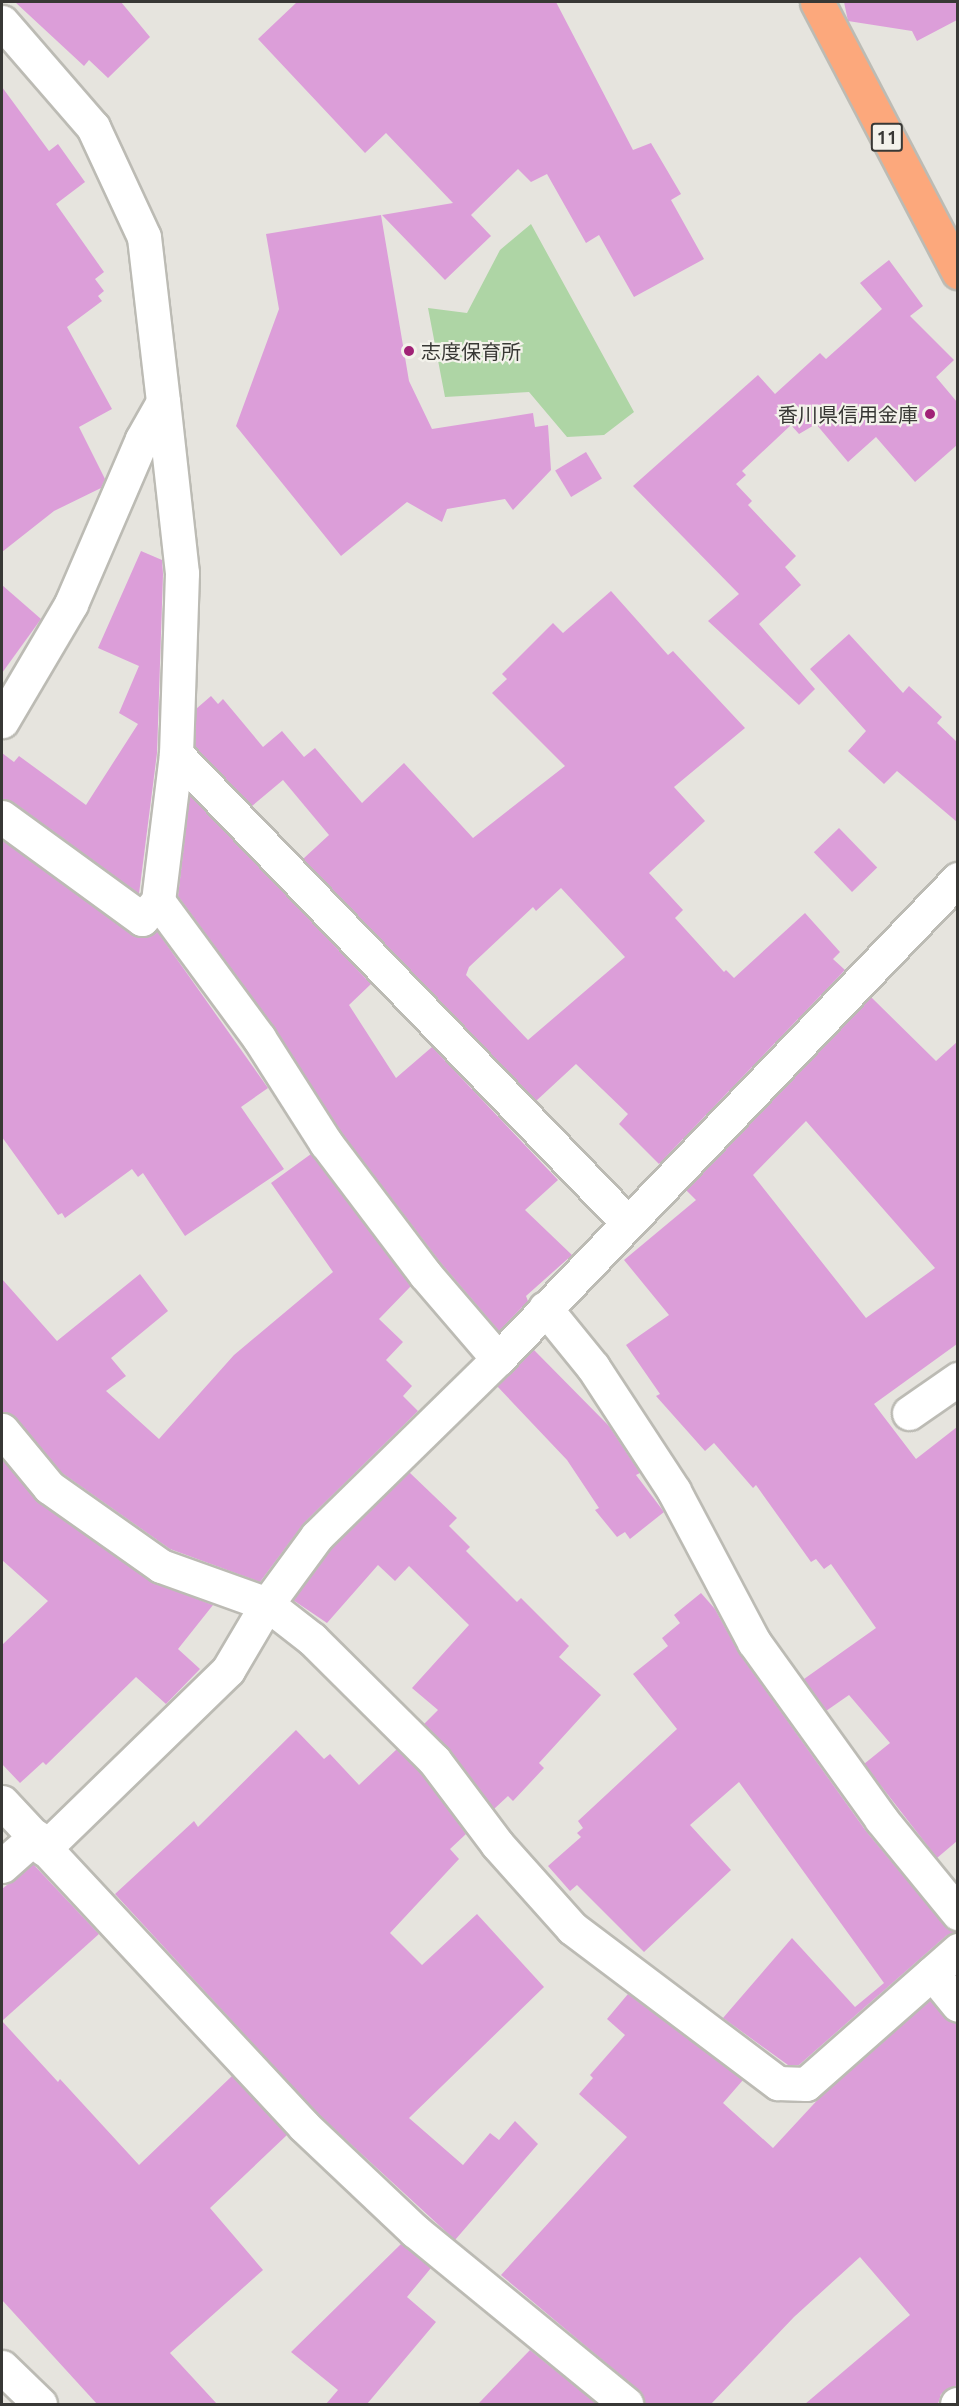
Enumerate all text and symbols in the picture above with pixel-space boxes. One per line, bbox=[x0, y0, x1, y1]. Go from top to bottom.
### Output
road number: 11 bbox=[870, 122, 904, 152]
place label: 志度保育所 bbox=[421, 339, 521, 363]
marker: 志度保育所 bbox=[402, 344, 416, 358]
place label: 香川県信用金庫 bbox=[778, 402, 918, 426]
marker: 香川県信用金庫 bbox=[923, 407, 937, 421]

